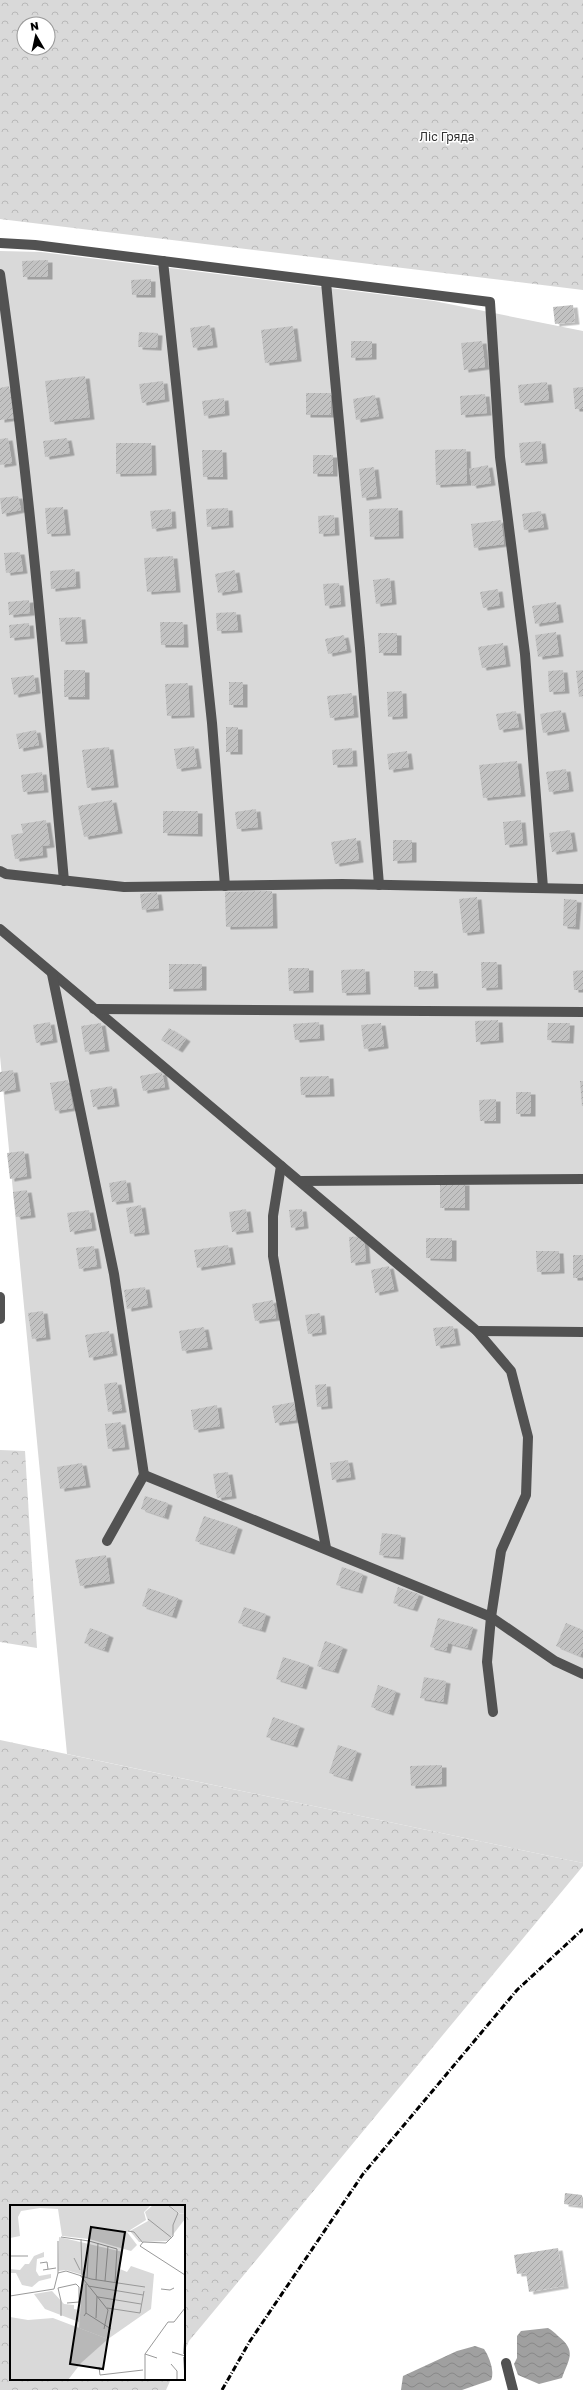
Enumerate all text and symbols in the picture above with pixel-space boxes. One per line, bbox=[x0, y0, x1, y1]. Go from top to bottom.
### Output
north arrow bbox=[16, 16, 56, 56]
text: N bbox=[29, 19, 40, 33]
park label: Ліс Гряда bbox=[419, 129, 475, 144]
inset map bbox=[10, 2205, 185, 2380]

